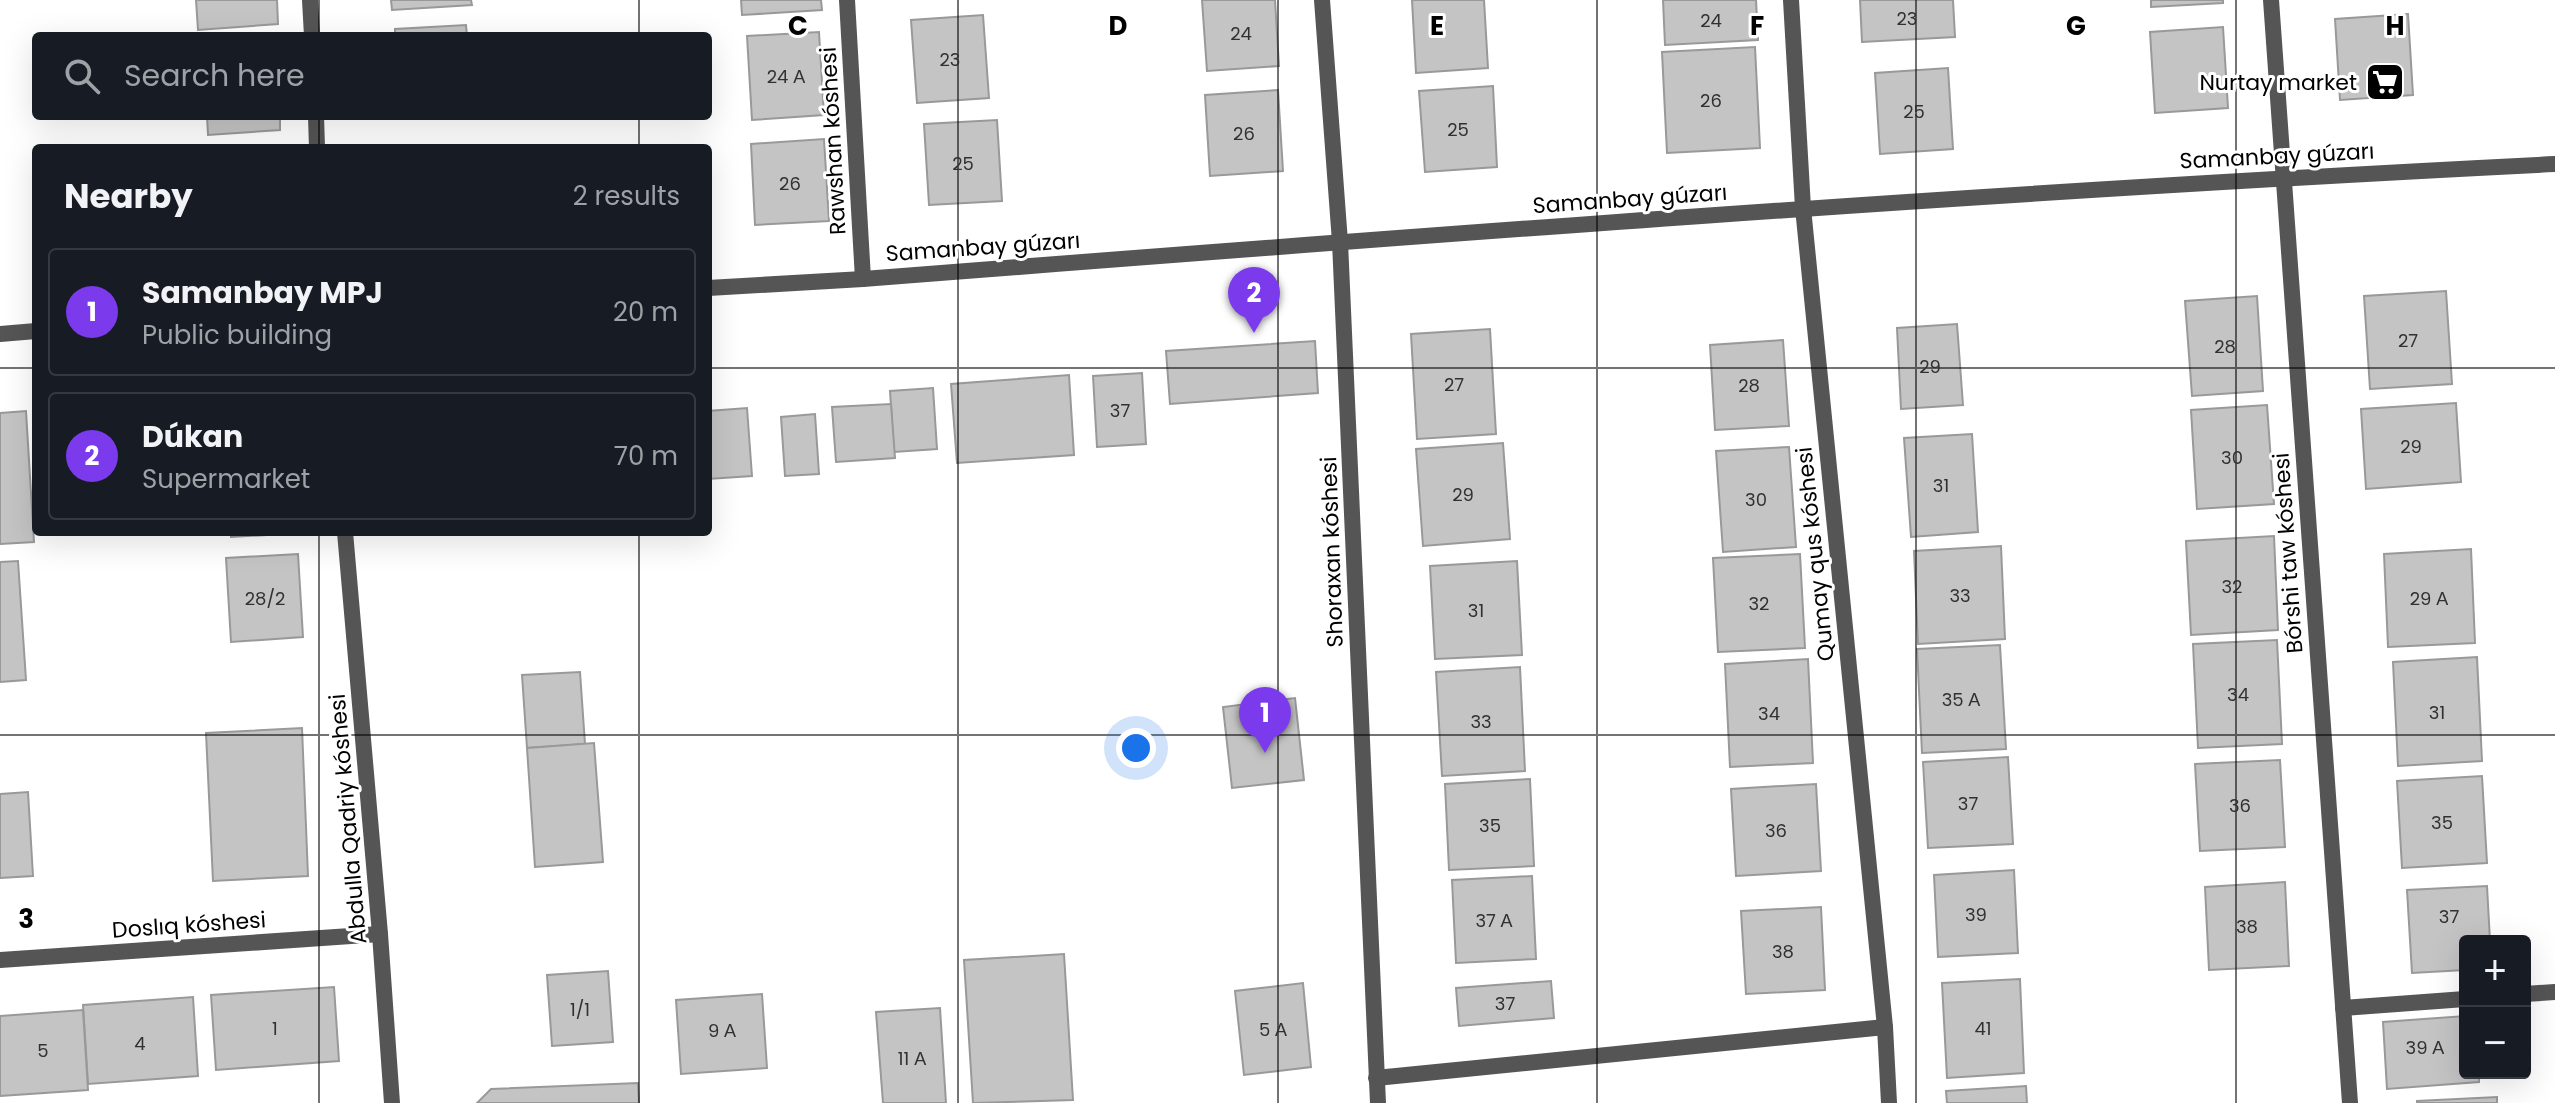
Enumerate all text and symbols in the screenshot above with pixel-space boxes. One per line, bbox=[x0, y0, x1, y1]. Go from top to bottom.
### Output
house number: 23 bbox=[1897, 6, 1917, 31]
text: C bbox=[788, 8, 808, 44]
text: D bbox=[1109, 8, 1128, 44]
text: E bbox=[1430, 8, 1444, 44]
house number: 24 bbox=[1700, 8, 1722, 33]
text: F bbox=[1750, 8, 1764, 44]
text: G bbox=[2066, 8, 2086, 44]
text: H bbox=[2385, 8, 2405, 44]
house number: 24 bbox=[1230, 21, 1252, 46]
search box bbox=[32, 32, 712, 120]
street label: Rawshan kóshesi bbox=[813, 46, 853, 236]
house number: 23 bbox=[940, 47, 960, 72]
icon: search bbox=[60, 54, 104, 98]
text: Search here bbox=[124, 54, 305, 97]
supermarket icon: Nurtay market bbox=[2364, 61, 2406, 103]
house number: 24 А bbox=[767, 64, 805, 89]
place label: Nurtay market bbox=[2199, 67, 2357, 98]
house number: 26 bbox=[1700, 88, 1722, 113]
house number: 25 bbox=[1903, 99, 1925, 124]
house number: 25 bbox=[1447, 117, 1469, 142]
house number: 26 bbox=[1233, 121, 1255, 146]
street label: Samanbay gúzarı bbox=[2179, 135, 2375, 177]
house number: 25 bbox=[952, 151, 974, 176]
house number: 26 bbox=[779, 171, 801, 196]
text: Nearby bbox=[64, 172, 193, 220]
street label: Samanbay gúzarı bbox=[1532, 177, 1728, 221]
text: 2 results bbox=[573, 178, 680, 214]
street label: Samanbay gúzarı bbox=[885, 225, 1081, 269]
pin: 2 bbox=[1228, 267, 1280, 333]
text: Samanbay MPJ bbox=[142, 271, 383, 314]
text: 1 bbox=[87, 294, 97, 330]
text: 20 m bbox=[613, 294, 678, 330]
text: Public building bbox=[142, 317, 332, 353]
house number: 27 bbox=[2398, 328, 2418, 353]
house number: 28 bbox=[2214, 334, 2236, 359]
house number: 29 bbox=[1919, 354, 1941, 379]
house number: 27 bbox=[1444, 372, 1464, 397]
house number: 28 bbox=[1738, 373, 1760, 398]
house number: 37 bbox=[1110, 398, 1130, 423]
text: Dúkan bbox=[142, 415, 243, 458]
house number: 29 bbox=[2400, 434, 2422, 459]
text: 2 bbox=[85, 438, 99, 474]
text: 70 m bbox=[614, 438, 678, 474]
street label: Qumay qus kóshesi bbox=[1788, 445, 1842, 663]
house number: 30 bbox=[2221, 445, 2243, 470]
street label: Bórshi taw kóshesi bbox=[2266, 452, 2310, 654]
street label: Shoraxan kóshesi bbox=[1313, 456, 1351, 648]
text: Supermarket bbox=[142, 461, 310, 497]
house number: 31 bbox=[1933, 473, 1949, 498]
house number: 29 bbox=[1452, 482, 1474, 507]
house number: 30 bbox=[1745, 487, 1767, 512]
house number: 32 bbox=[2222, 574, 2242, 599]
house number: 33 bbox=[1949, 583, 1971, 608]
house number: 28/2 bbox=[245, 586, 285, 611]
house number: 29 А bbox=[2410, 586, 2448, 611]
house number: 32 bbox=[1749, 591, 1769, 616]
house number: 31 bbox=[1468, 598, 1484, 623]
house number: 34 bbox=[2227, 682, 2249, 707]
pin: 1 bbox=[1239, 687, 1291, 753]
house number: 35 А bbox=[1942, 687, 1980, 712]
street label: Abdulla Qadriy kóshesi bbox=[322, 693, 374, 945]
house number: 31 bbox=[2429, 700, 2445, 725]
house number: 34 bbox=[1758, 701, 1780, 726]
house number: 33 bbox=[1470, 709, 1492, 734]
your location bbox=[1116, 728, 1156, 768]
house number: 37 bbox=[1958, 791, 1978, 816]
house number: 36 bbox=[2229, 793, 2251, 818]
house number: 35 bbox=[2431, 810, 2453, 835]
house number: 35 bbox=[1479, 813, 1501, 838]
house number: 36 bbox=[1765, 818, 1787, 843]
text: 3 bbox=[18, 901, 34, 937]
house number: 39 bbox=[1965, 902, 1987, 927]
street label: Doslıq kóshesi bbox=[111, 904, 267, 946]
house number: 37 bbox=[2439, 904, 2459, 929]
house number: 37 А bbox=[1475, 908, 1513, 933]
house number: 38 bbox=[2236, 914, 2258, 939]
map controls bbox=[2459, 935, 2531, 1079]
button: + bbox=[2459, 935, 2531, 1007]
house number: 38 bbox=[1772, 939, 1794, 964]
house number: 37 bbox=[1495, 991, 1515, 1016]
house number: 1/1 bbox=[570, 997, 590, 1022]
button: − bbox=[2459, 1007, 2531, 1079]
house number: 1 bbox=[272, 1016, 278, 1041]
house number: 41 bbox=[1974, 1016, 1992, 1041]
house number: 5 А bbox=[1259, 1017, 1287, 1042]
house number: 9 А bbox=[708, 1018, 736, 1043]
house number: 4 bbox=[134, 1031, 146, 1056]
house number: 39 А bbox=[2406, 1035, 2444, 1060]
house number: 5 bbox=[37, 1038, 49, 1063]
house number: 11 А bbox=[898, 1046, 926, 1071]

